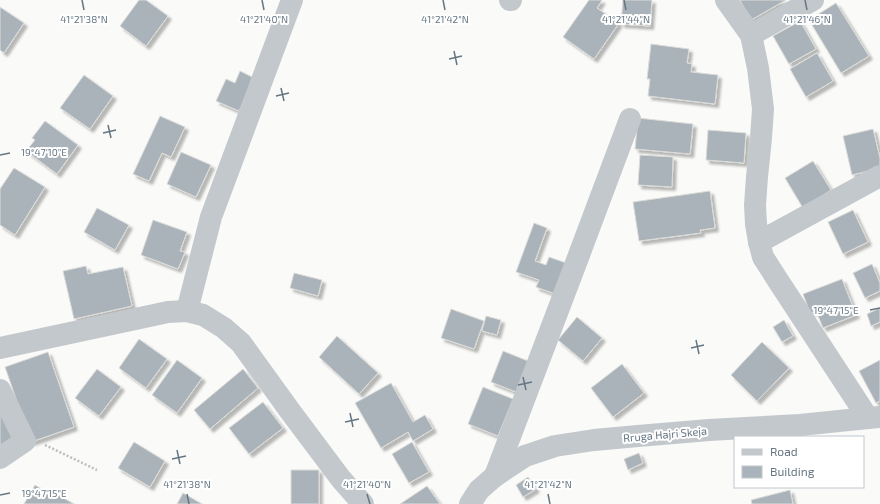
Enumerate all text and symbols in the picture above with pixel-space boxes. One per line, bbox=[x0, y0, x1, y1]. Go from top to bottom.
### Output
text: 41°21'38"N bbox=[60, 13, 108, 25]
text: 41°21'40"N bbox=[240, 13, 288, 25]
text: 41°21'42"N bbox=[421, 13, 469, 25]
text: 41°21'44"N bbox=[602, 13, 650, 25]
text: 41°21'46"N bbox=[783, 13, 831, 25]
text: 19°47'10"E bbox=[21, 146, 67, 158]
text: 19°47'15"E bbox=[813, 304, 859, 316]
street label: Rruga Hajri Skeja bbox=[623, 424, 708, 445]
legend bbox=[734, 436, 864, 488]
text: Road bbox=[770, 444, 798, 458]
text: Building bbox=[770, 464, 815, 478]
text: 41°21'38"N bbox=[163, 478, 211, 490]
text: 41°21'40"N bbox=[343, 478, 391, 490]
text: 41°21'42"N bbox=[524, 478, 572, 490]
text: 19°47'15"E bbox=[21, 487, 67, 499]

